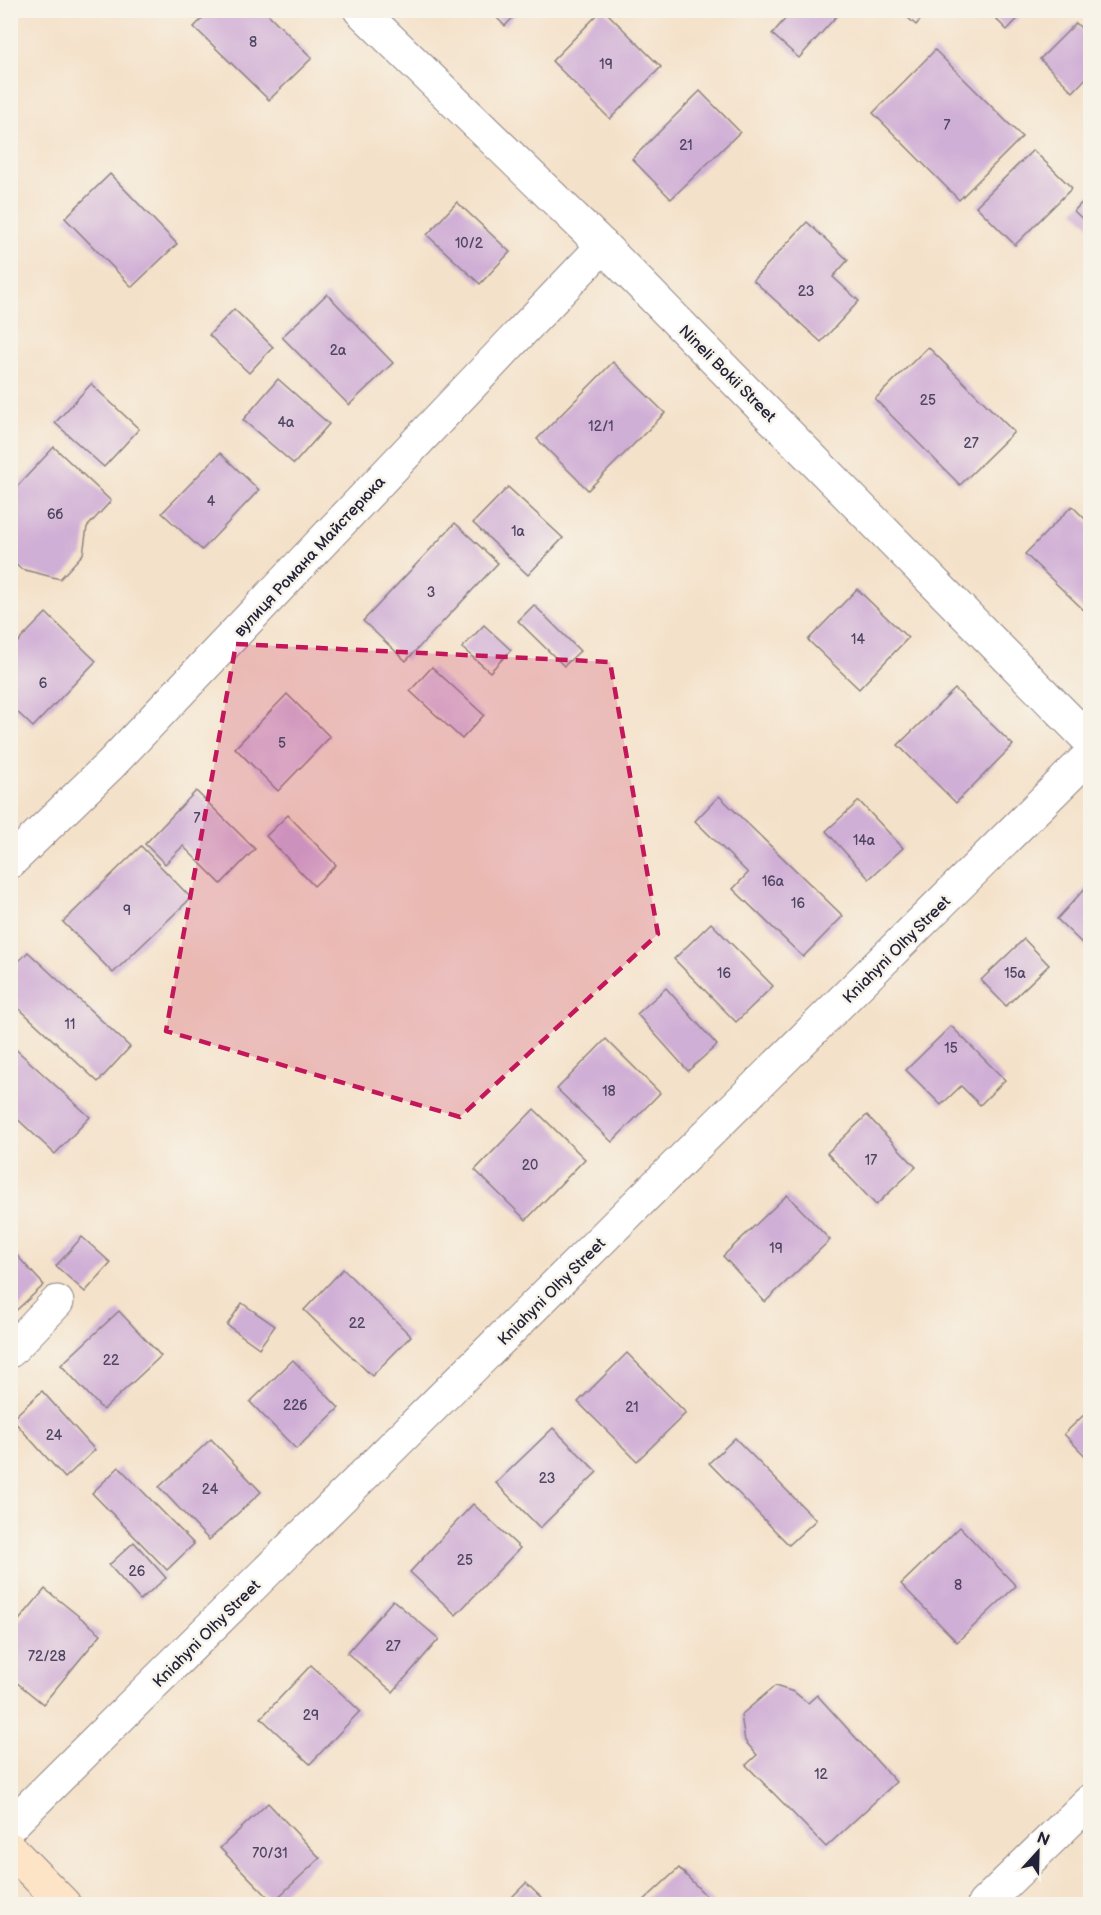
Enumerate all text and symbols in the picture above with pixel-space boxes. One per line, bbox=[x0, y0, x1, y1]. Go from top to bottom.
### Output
house number: 8 bbox=[249, 34, 257, 51]
house number: 19 bbox=[599, 56, 613, 73]
house number: 7 bbox=[944, 117, 951, 134]
house number: 21 bbox=[679, 137, 693, 154]
house number: 10/2 bbox=[455, 235, 484, 252]
house number: 23 bbox=[798, 283, 814, 300]
street label: Nineli Bokii Street bbox=[675, 322, 779, 427]
house number: 2а bbox=[330, 342, 347, 359]
house number: 25 bbox=[920, 392, 936, 409]
house number: 4а bbox=[278, 414, 295, 431]
house number: 12/1 bbox=[588, 418, 614, 435]
house number: 27 bbox=[963, 435, 979, 452]
street label: вулиця Романа Майстерюка bbox=[231, 472, 390, 641]
house number: 4 bbox=[207, 493, 216, 510]
house number: 6б bbox=[47, 506, 63, 523]
house number: 1а bbox=[511, 523, 526, 540]
house number: 3 bbox=[427, 584, 435, 601]
house number: 14 bbox=[851, 631, 865, 648]
house number: 6 bbox=[39, 675, 48, 692]
house number: 5 bbox=[278, 735, 286, 752]
house number: 7 bbox=[194, 810, 201, 827]
house number: 14а bbox=[853, 832, 876, 849]
house number: 16а bbox=[762, 873, 785, 890]
street label: Kniahyni Olhy Street bbox=[839, 892, 955, 1008]
house number: 16 bbox=[791, 895, 805, 912]
house number: 9 bbox=[123, 902, 131, 919]
house number: 16 bbox=[717, 965, 731, 982]
house number: 15а bbox=[1004, 965, 1027, 982]
house number: 11 bbox=[65, 1016, 75, 1033]
house number: 15 bbox=[944, 1040, 958, 1057]
house number: 18 bbox=[602, 1083, 616, 1100]
house number: 17 bbox=[865, 1152, 877, 1169]
house number: 20 bbox=[522, 1157, 538, 1174]
street label: Kniahyni Olhy Street bbox=[494, 1234, 610, 1350]
house number: 19 bbox=[769, 1240, 783, 1257]
house number: 22 bbox=[349, 1315, 366, 1332]
house number: 22 bbox=[103, 1352, 120, 1369]
house number: 22б bbox=[283, 1397, 307, 1414]
house number: 21 bbox=[625, 1399, 639, 1416]
house number: 24 bbox=[46, 1427, 63, 1444]
house number: 23 bbox=[539, 1470, 555, 1487]
house number: 24 bbox=[202, 1481, 219, 1498]
house number: 25 bbox=[457, 1552, 473, 1569]
house number: 26 bbox=[129, 1563, 146, 1580]
street label: Kniahyni Olhy Street bbox=[149, 1576, 265, 1692]
house number: 8 bbox=[954, 1577, 962, 1594]
house number: 27 bbox=[385, 1638, 401, 1655]
house number: 72/28 bbox=[28, 1648, 66, 1665]
house number: 29 bbox=[303, 1707, 319, 1724]
house number: 12 bbox=[814, 1766, 829, 1783]
north arrow bbox=[1008, 1822, 1068, 1882]
text: N bbox=[1034, 1828, 1052, 1851]
house number: 70/31 bbox=[252, 1845, 288, 1862]

